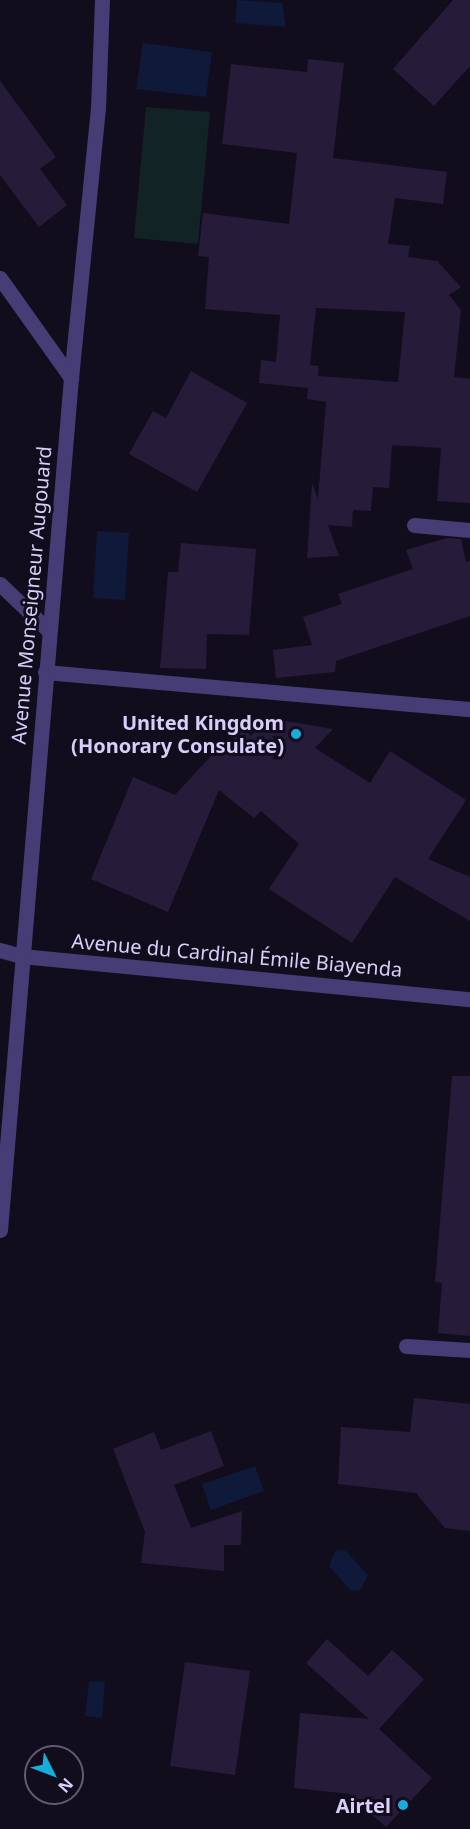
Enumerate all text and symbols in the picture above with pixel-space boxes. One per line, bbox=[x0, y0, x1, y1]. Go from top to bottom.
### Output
street label: Avenue Monseigneur Augouard bbox=[6, 445, 56, 745]
place label: United Kingdom (Honorary Consulate) bbox=[71, 710, 284, 757]
marker: United Kingdom (Honorary Consulate) bbox=[289, 727, 303, 741]
street label: Avenue du Cardinal Émile Biayenda bbox=[71, 929, 403, 981]
north arrow bbox=[24, 1745, 84, 1805]
text: N bbox=[53, 1774, 78, 1798]
place label: Airtel bbox=[336, 1793, 391, 1817]
marker: Airtel bbox=[396, 1798, 410, 1812]

